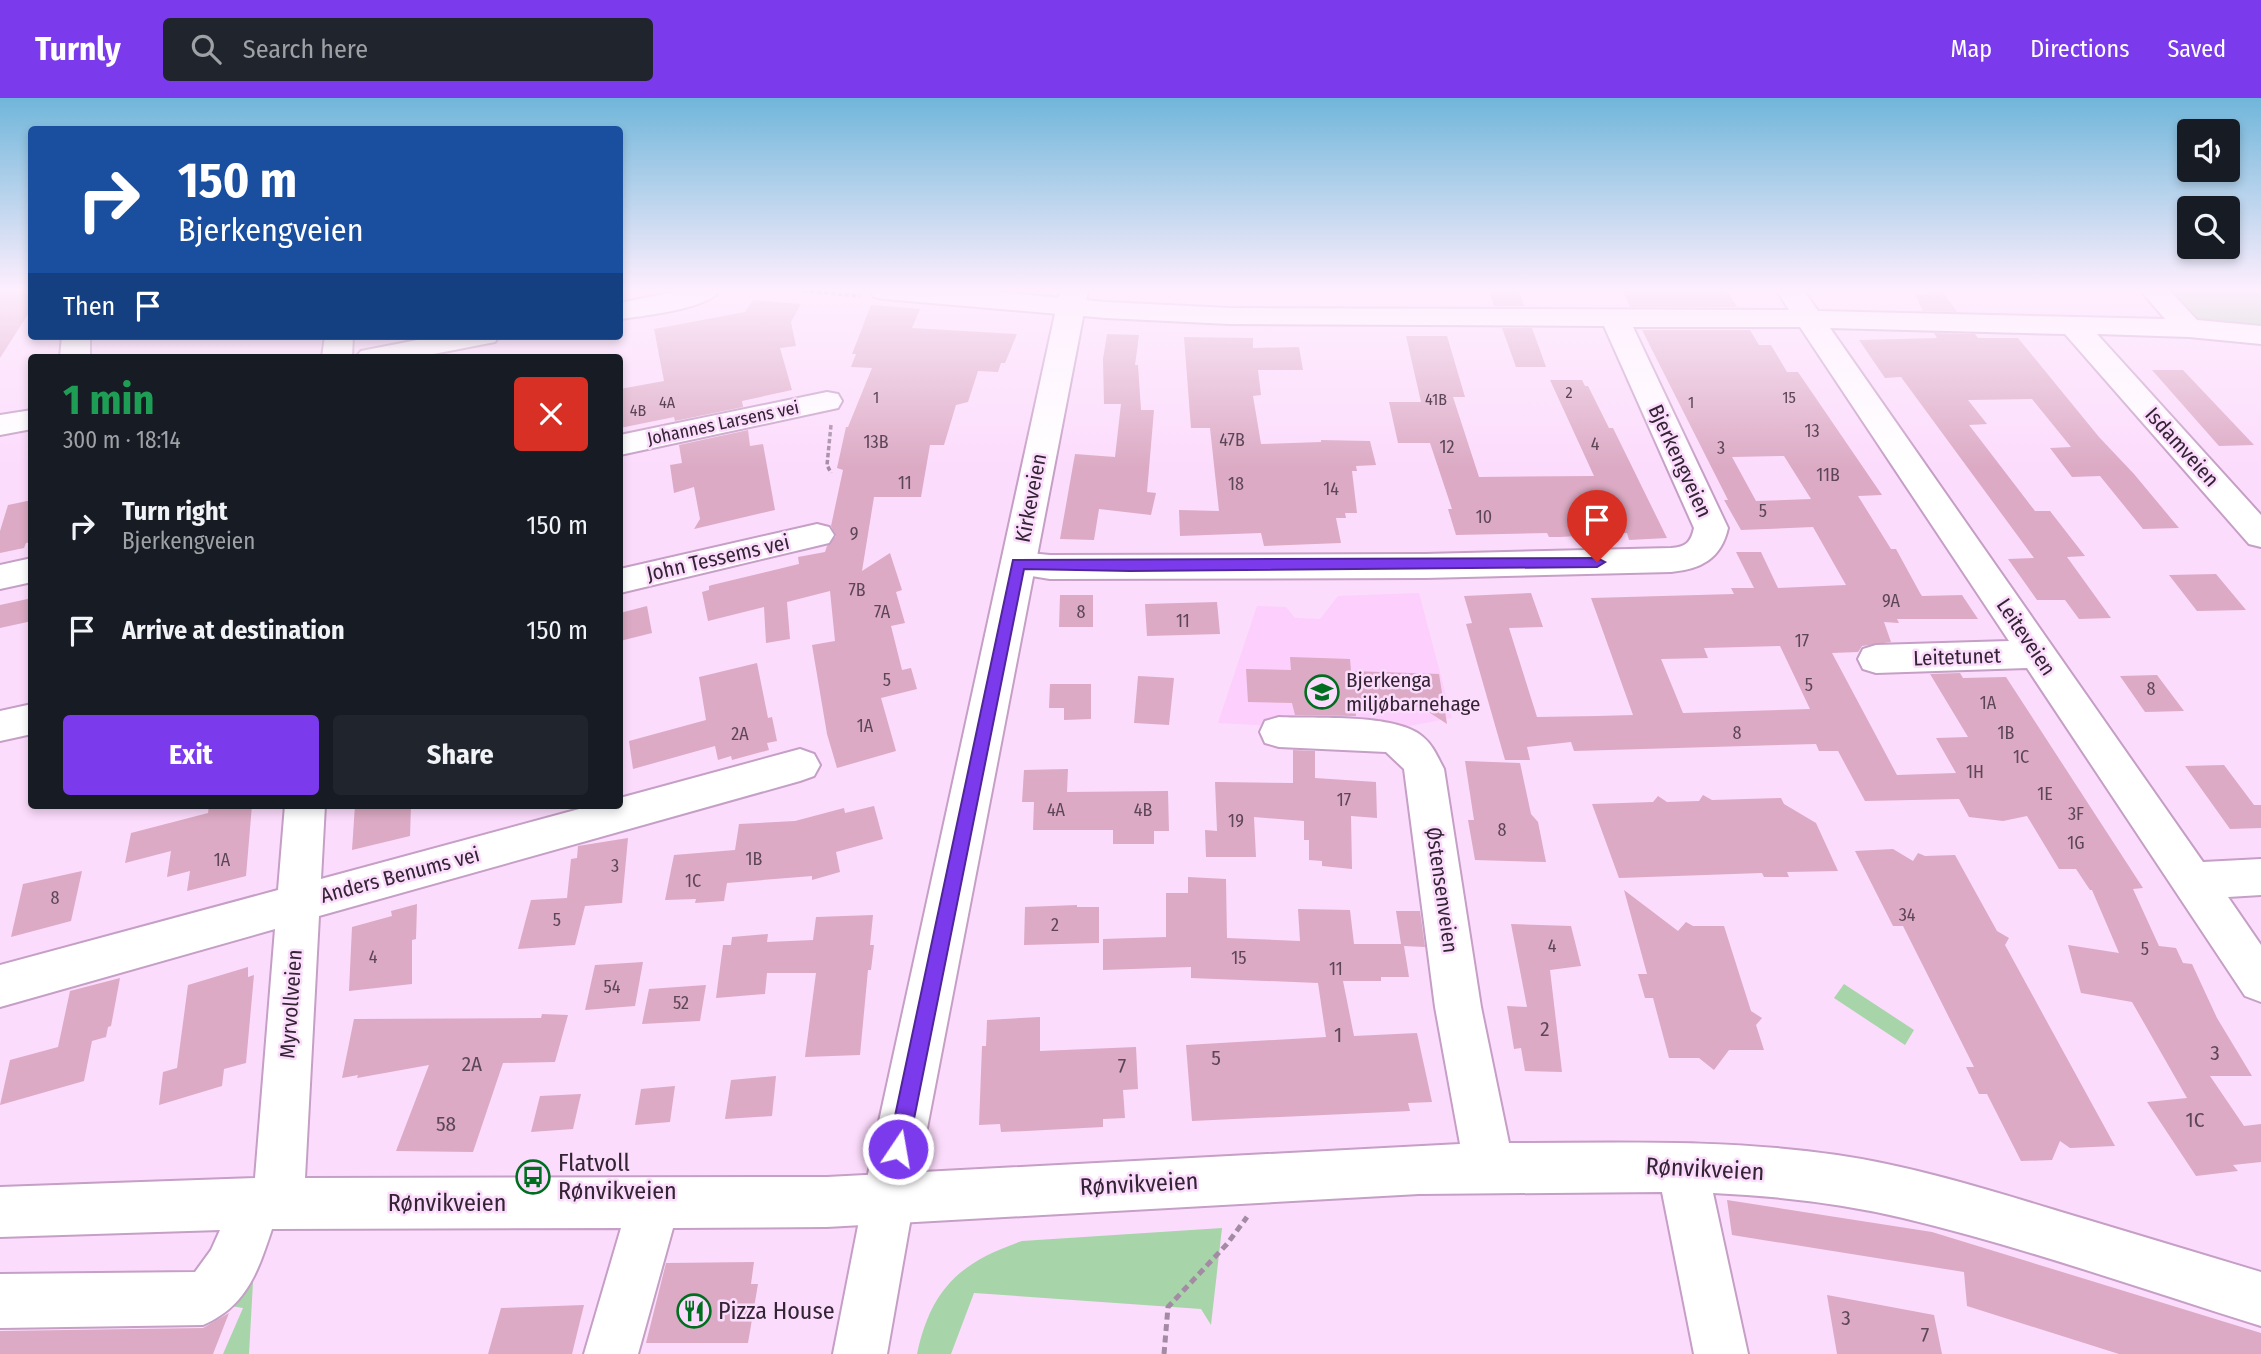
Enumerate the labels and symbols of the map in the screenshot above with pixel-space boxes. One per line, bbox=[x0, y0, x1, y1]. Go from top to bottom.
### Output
house number: 2 bbox=[1565, 383, 1573, 402]
house number: 1 bbox=[873, 388, 879, 407]
house number: 15 bbox=[1782, 388, 1796, 407]
house number: 41B bbox=[1425, 390, 1447, 409]
house number: 4A bbox=[659, 393, 676, 412]
house number: 1 bbox=[1688, 393, 1694, 412]
street label: Johannes Larsens vei bbox=[645, 396, 801, 450]
street label: Bjerkengveien bbox=[1642, 400, 1718, 522]
house number: 4B bbox=[630, 401, 646, 420]
street label: Isdamveien bbox=[2139, 402, 2225, 492]
house number: 13 bbox=[1804, 420, 1820, 442]
house number: 47B bbox=[1219, 429, 1245, 451]
house number: 13B bbox=[864, 431, 889, 453]
house number: 4 bbox=[1591, 433, 1600, 455]
house number: 12 bbox=[1440, 436, 1455, 458]
house number: 3 bbox=[1717, 437, 1725, 459]
street label: Kirkeveien bbox=[1010, 451, 1052, 545]
house number: 11B bbox=[1816, 464, 1840, 486]
house number: 11 bbox=[898, 472, 912, 494]
house number: 18 bbox=[1228, 473, 1244, 495]
house number: 14 bbox=[1323, 478, 1339, 500]
pin bbox=[1567, 490, 1627, 562]
house number: 5 bbox=[1759, 500, 1767, 522]
house number: 10 bbox=[1476, 506, 1492, 528]
house number: 9 bbox=[850, 523, 858, 545]
street label: John Tessems vei bbox=[644, 529, 792, 587]
house number: 7B bbox=[848, 579, 866, 601]
house number: 9A bbox=[1882, 590, 1901, 612]
street label: Leiteveien bbox=[1991, 593, 2061, 681]
house number: 7A bbox=[874, 601, 891, 623]
house number: 8 bbox=[1077, 601, 1086, 623]
house number: 11 bbox=[1176, 610, 1190, 632]
house number: 17 bbox=[1795, 630, 1809, 652]
street label: Leitetunet bbox=[1913, 642, 2001, 672]
place label: Bjerkenga miljøbarnehage bbox=[1346, 667, 1480, 717]
house number: 5 bbox=[883, 669, 891, 691]
school or university icon: Bjerkenga miljøbarnehage bbox=[1303, 673, 1341, 711]
house number: 5 bbox=[1805, 674, 1813, 696]
house number: 8 bbox=[2147, 678, 2156, 700]
house number: 1A bbox=[1980, 692, 1997, 714]
house number: 1A bbox=[857, 715, 874, 737]
house number: 8 bbox=[1733, 722, 1742, 744]
house number: 1B bbox=[1998, 722, 2015, 744]
house number: 2A bbox=[731, 723, 749, 745]
house number: 1C bbox=[2013, 746, 2029, 768]
house number: 1H bbox=[1966, 761, 1984, 783]
house number: 1E bbox=[2037, 783, 2053, 805]
house number: 17 bbox=[1337, 789, 1351, 811]
house number: 4A bbox=[1047, 799, 1066, 821]
house number: 4B bbox=[1134, 799, 1152, 821]
house number: 3F bbox=[2068, 803, 2084, 825]
house number: 19 bbox=[1228, 810, 1244, 832]
house number: 8 bbox=[1498, 819, 1507, 841]
street label: Østensenveien bbox=[1420, 825, 1464, 955]
house number: 1G bbox=[2067, 832, 2085, 854]
street label: Anders Benums vei bbox=[318, 841, 482, 909]
house number: 1B bbox=[746, 848, 763, 870]
house number: 1A bbox=[214, 849, 231, 871]
house number: 3 bbox=[611, 855, 619, 877]
house number: 1C bbox=[685, 870, 701, 892]
house number: 8 bbox=[51, 887, 60, 909]
house number: 34 bbox=[1899, 904, 1916, 926]
house number: 5 bbox=[553, 909, 561, 931]
house number: 2 bbox=[1051, 914, 1059, 936]
house number: 4 bbox=[1548, 935, 1557, 957]
house number: 5 bbox=[2141, 938, 2149, 960]
house number: 4 bbox=[369, 946, 378, 968]
house number: 15 bbox=[1231, 947, 1247, 969]
street label: Myrvollveien bbox=[274, 949, 308, 1059]
house number: 11 bbox=[1329, 958, 1343, 980]
house number: 54 bbox=[604, 976, 621, 998]
house number: 52 bbox=[673, 992, 689, 1014]
house number: 2 bbox=[1540, 1016, 1550, 1042]
house number: 1 bbox=[1334, 1022, 1342, 1048]
house number: 3 bbox=[2210, 1040, 2220, 1066]
house number: 5 bbox=[1211, 1045, 1221, 1071]
house number: 2A bbox=[462, 1051, 482, 1077]
house number: 7 bbox=[1118, 1053, 1126, 1079]
house number: 1C bbox=[2186, 1107, 2205, 1133]
house number: 58 bbox=[436, 1111, 456, 1137]
position arrow bbox=[861, 1112, 935, 1186]
place label: Flatvoll Rønvikveien bbox=[558, 1149, 677, 1205]
street label: Rønvikveien bbox=[1645, 1152, 1765, 1186]
bus stop icon: Flatvoll Rønvikveien bbox=[514, 1158, 552, 1196]
street label: Rønvikveien bbox=[1079, 1167, 1199, 1201]
street label: Rønvikveien bbox=[388, 1189, 506, 1217]
restaurant icon: Pizza House bbox=[675, 1292, 713, 1330]
place label: Pizza House bbox=[718, 1297, 835, 1325]
house number: 3 bbox=[1841, 1305, 1851, 1331]
house number: 7 bbox=[1921, 1322, 1929, 1348]

